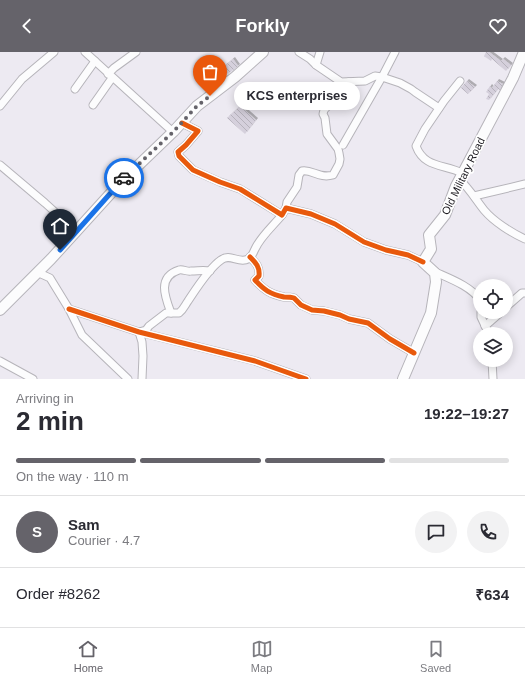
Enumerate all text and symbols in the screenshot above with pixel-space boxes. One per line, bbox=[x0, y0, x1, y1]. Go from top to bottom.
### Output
icon: back bbox=[16, 15, 38, 37]
icon: heart bbox=[487, 15, 509, 37]
text: Forkly bbox=[235, 16, 290, 36]
pin bbox=[193, 55, 227, 96]
icon: bag bbox=[199, 61, 221, 83]
callout: KCS enterprises bbox=[234, 82, 360, 110]
text: KCS enterprises bbox=[246, 88, 348, 103]
street label: Old Military Road bbox=[439, 135, 487, 217]
courier bbox=[104, 158, 144, 198]
icon: car bbox=[113, 167, 135, 189]
pin bbox=[43, 209, 77, 250]
icon: home bbox=[49, 215, 71, 237]
map controls bbox=[473, 279, 513, 367]
button: locate bbox=[473, 279, 513, 319]
button: layers bbox=[473, 327, 513, 367]
text: Arriving in bbox=[16, 391, 74, 406]
text: 19:22–19:27 bbox=[424, 405, 509, 422]
text: 2 min bbox=[16, 406, 84, 436]
text: On the way · 110 m bbox=[16, 469, 128, 484]
button: chat bbox=[415, 511, 457, 553]
button: phone bbox=[467, 511, 509, 553]
text: Sam bbox=[68, 516, 100, 533]
text: S bbox=[32, 523, 42, 540]
text: Courier · 4.7 bbox=[68, 533, 140, 548]
text: Order #8262 bbox=[16, 585, 100, 602]
text: ₹634 bbox=[475, 586, 509, 603]
tab: Home bbox=[74, 638, 103, 674]
tab: Map bbox=[251, 638, 273, 674]
tab: Saved bbox=[420, 638, 451, 674]

